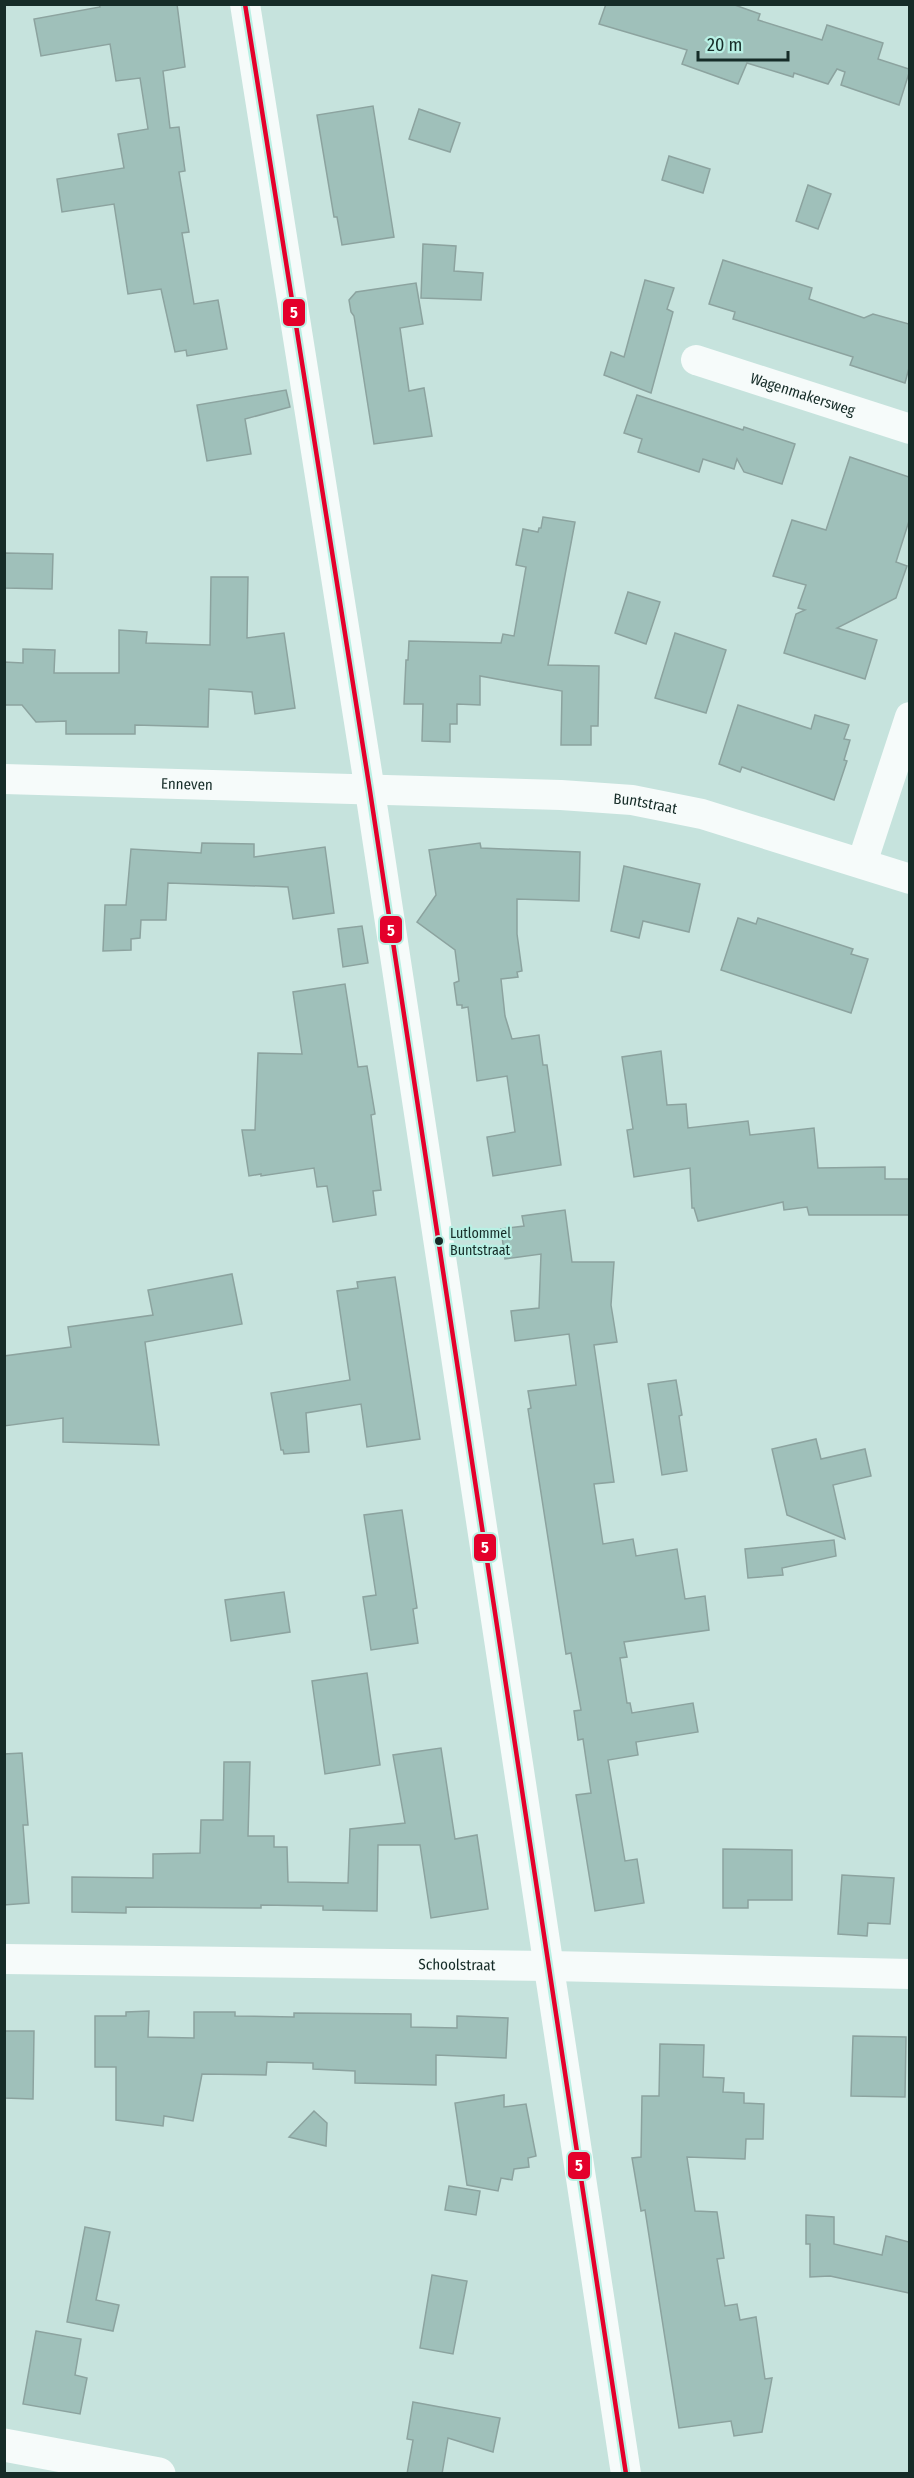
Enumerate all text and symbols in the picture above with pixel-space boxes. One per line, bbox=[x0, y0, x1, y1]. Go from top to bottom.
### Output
scale bar bbox=[698, 24, 788, 62]
text: 20 m bbox=[707, 34, 742, 56]
line badge: 5 bbox=[282, 298, 306, 327]
text: 5 bbox=[290, 303, 298, 322]
street label: Wagenmakersweg bbox=[748, 369, 857, 420]
street label: Enneven bbox=[161, 775, 213, 794]
street label: Buntstraat bbox=[613, 790, 679, 818]
line badge: 5 bbox=[379, 915, 403, 944]
text: 5 bbox=[387, 921, 395, 940]
place label: Lutlommel Buntstraat bbox=[450, 1225, 511, 1259]
marker: Lutlommel Buntstraat bbox=[433, 1235, 445, 1247]
line badge: 5 bbox=[473, 1533, 497, 1562]
text: 5 bbox=[481, 1538, 489, 1557]
street label: Schoolstraat bbox=[418, 1955, 496, 1974]
line badge: 5 bbox=[567, 2151, 591, 2180]
text: 5 bbox=[575, 2156, 583, 2175]

